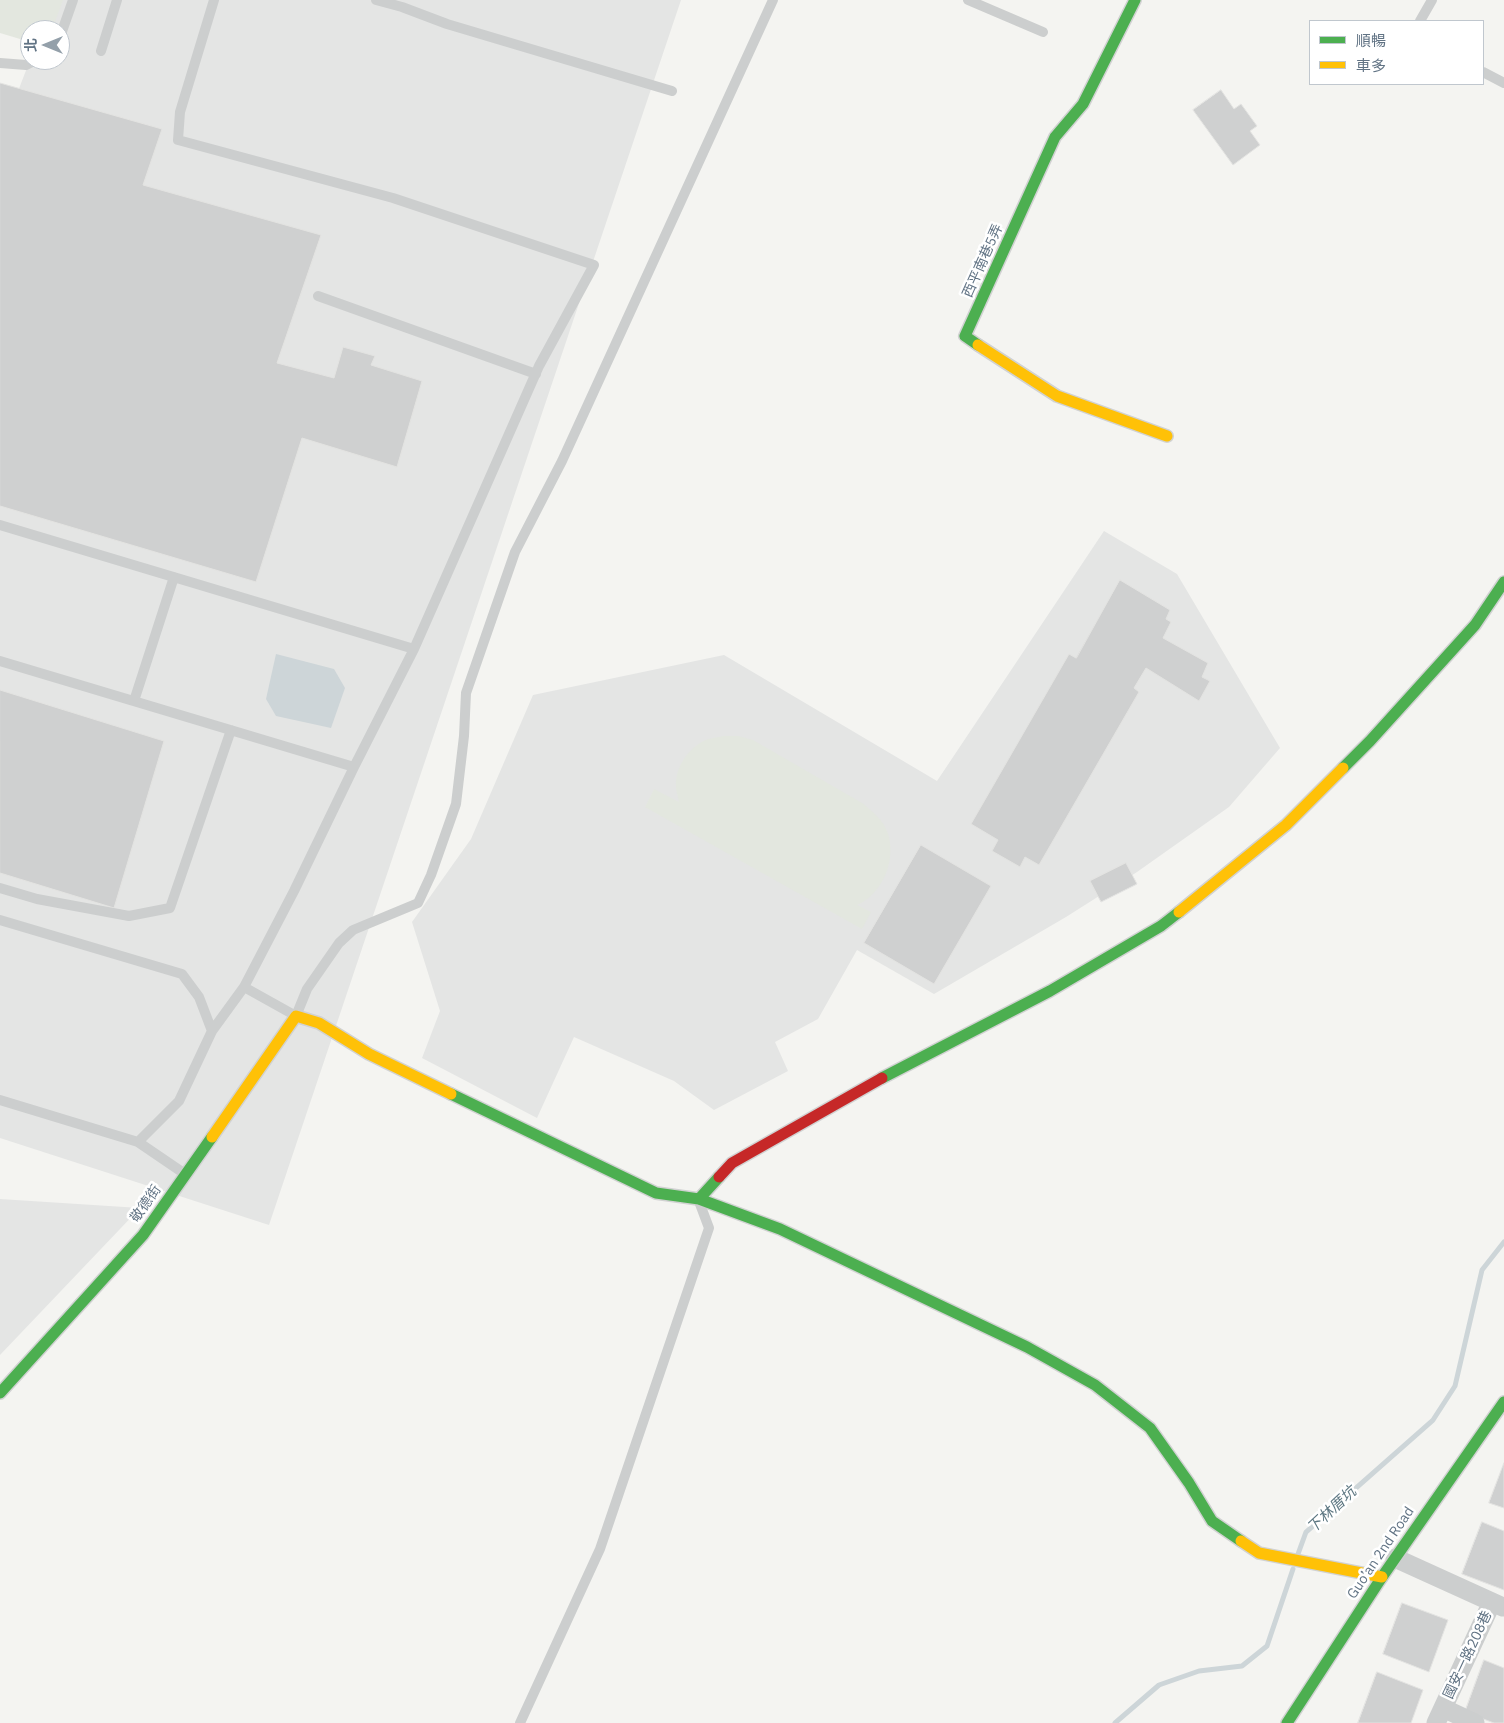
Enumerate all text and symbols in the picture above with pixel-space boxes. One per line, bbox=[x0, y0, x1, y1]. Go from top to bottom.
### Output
north arrow bbox=[20, 20, 70, 70]
legend bbox=[1309, 20, 1484, 85]
text: 順暢 bbox=[1356, 31, 1386, 50]
text: 北 bbox=[22, 38, 40, 52]
text: 車多 bbox=[1356, 56, 1386, 75]
street label: 西平南巷5弄 bbox=[959, 222, 1007, 300]
street label: 敬德街 bbox=[127, 1182, 165, 1226]
water label: 下林厝坑 bbox=[1304, 1483, 1360, 1537]
street label: Guo’an 2nd Road bbox=[1344, 1504, 1418, 1602]
street label: 國安一路208巷 bbox=[1440, 1608, 1496, 1702]

